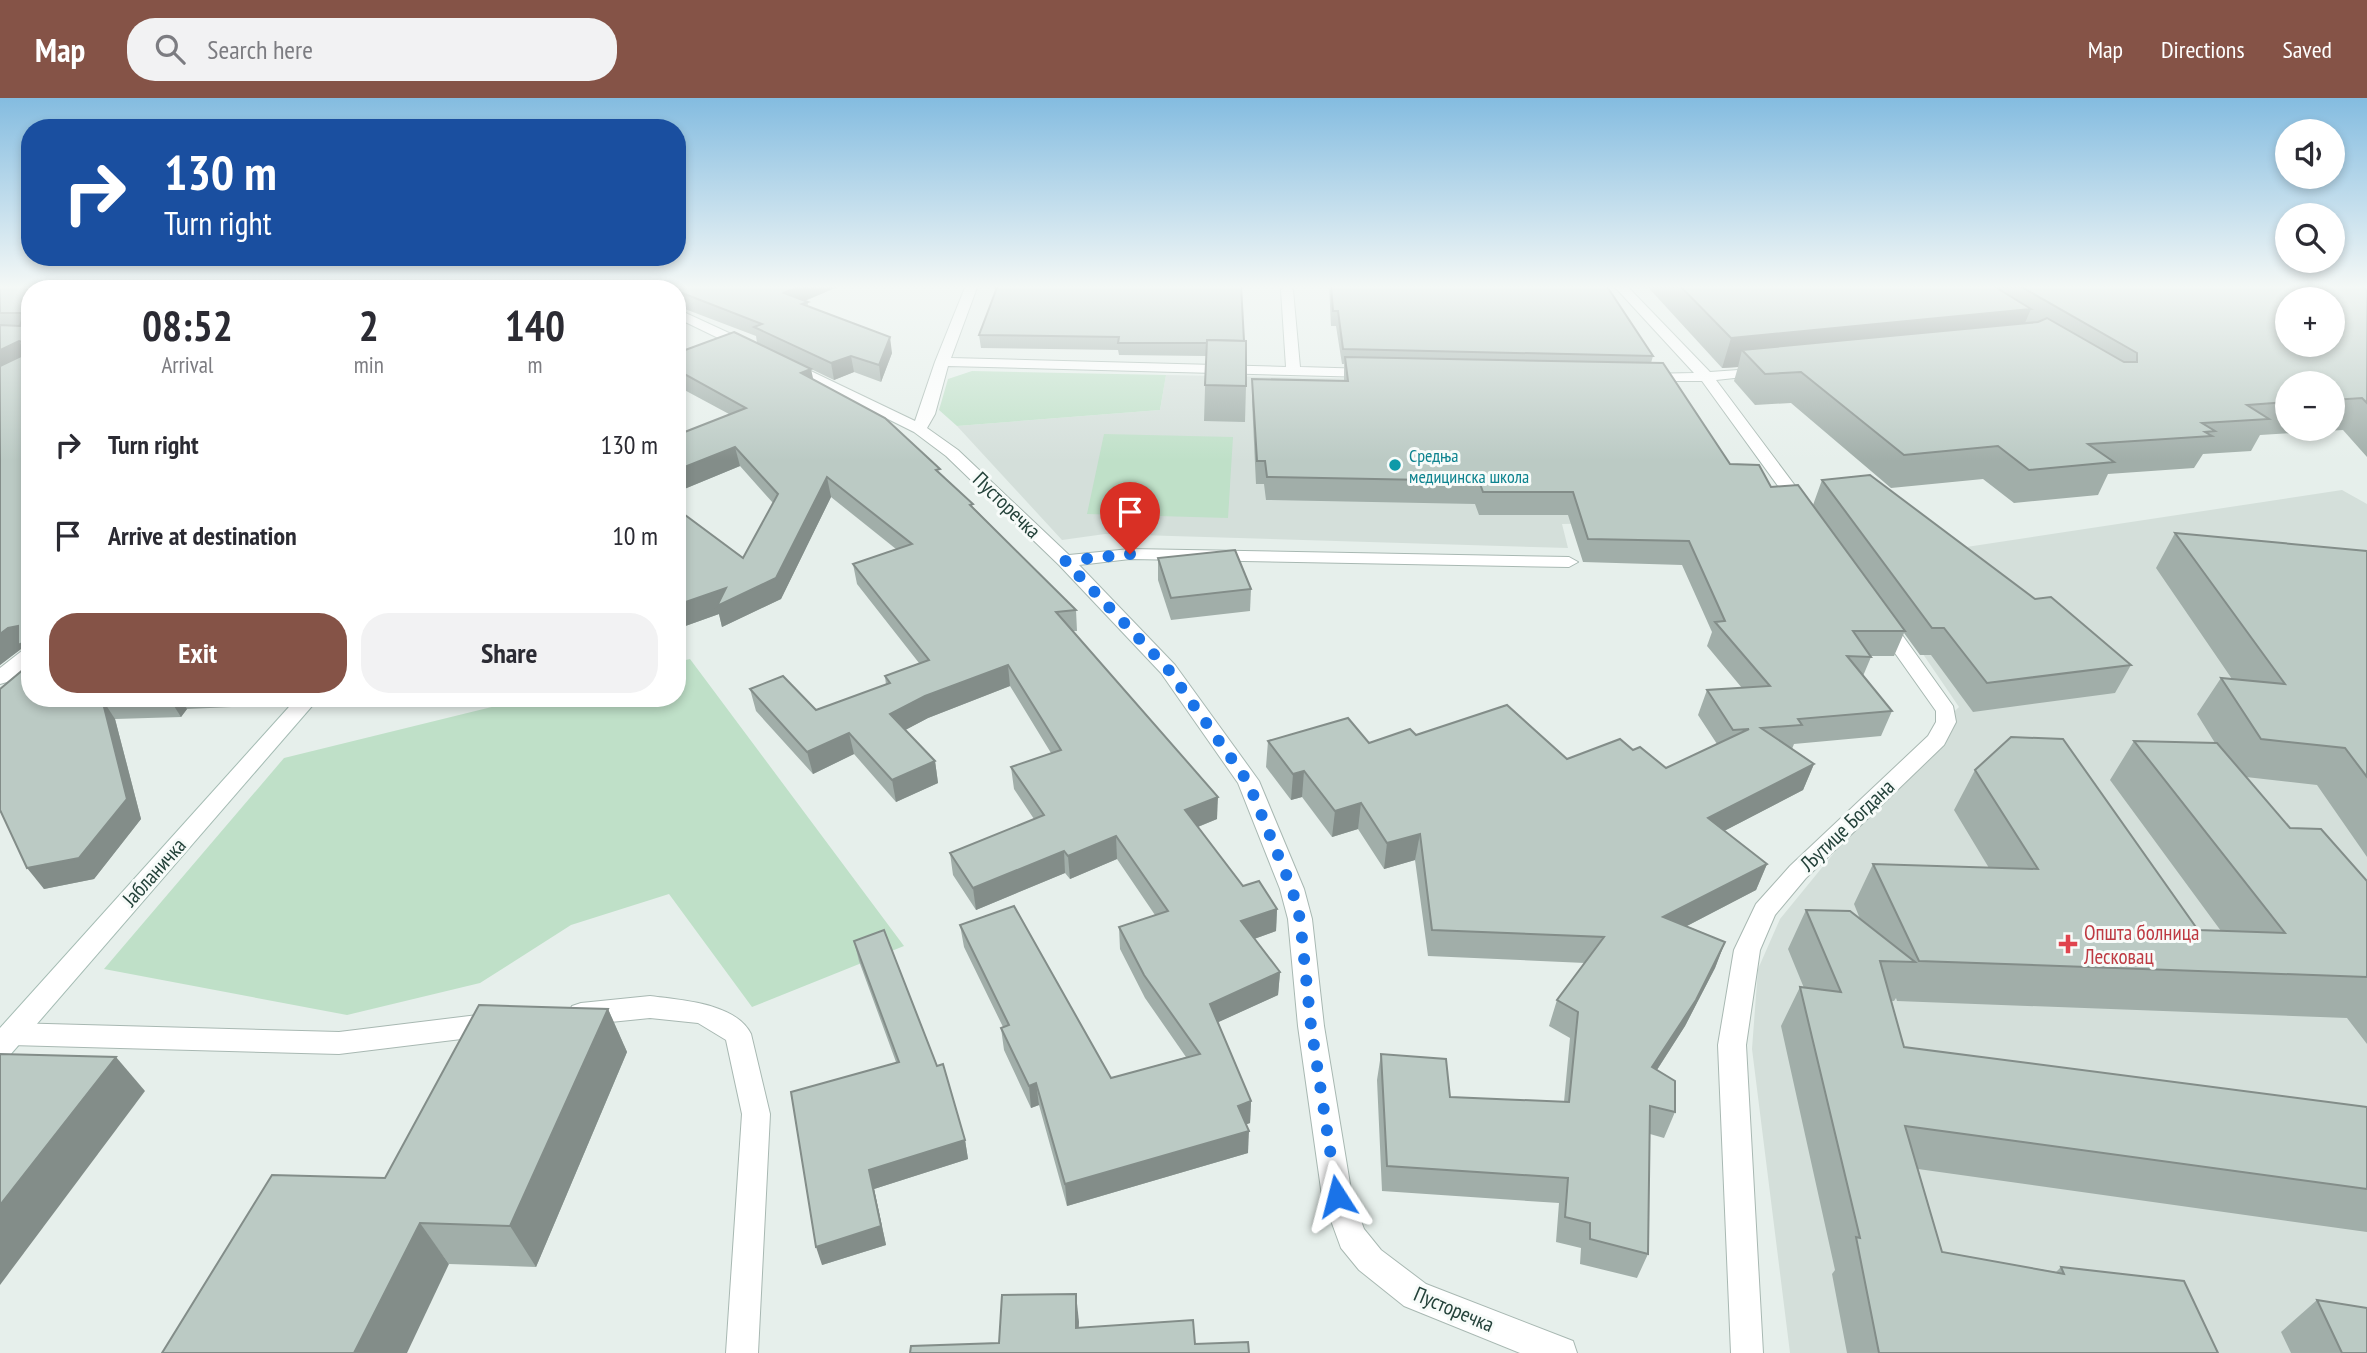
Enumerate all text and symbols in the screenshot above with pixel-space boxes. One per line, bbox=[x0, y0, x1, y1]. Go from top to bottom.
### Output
search box bbox=[127, 18, 617, 81]
text: Map bbox=[35, 28, 85, 71]
icon: search bbox=[151, 30, 189, 68]
text: Search here bbox=[207, 33, 313, 66]
text: Map bbox=[2088, 34, 2123, 65]
text: Directions bbox=[2161, 34, 2245, 65]
text: Saved bbox=[2283, 34, 2332, 65]
map controls bbox=[2275, 119, 2345, 441]
button: sound bbox=[2275, 119, 2345, 189]
text: 130 m bbox=[164, 140, 277, 204]
icon: right bbox=[49, 147, 140, 238]
text: Turn right bbox=[164, 202, 272, 244]
button: search bbox=[2275, 203, 2345, 273]
button: + bbox=[2275, 287, 2345, 357]
text: 08:52 bbox=[142, 298, 233, 353]
text: 2 bbox=[359, 298, 379, 353]
text: 140 bbox=[505, 298, 565, 353]
text: Arrival bbox=[161, 350, 213, 379]
text: min bbox=[354, 350, 384, 379]
text: m bbox=[527, 350, 542, 379]
button: − bbox=[2275, 371, 2345, 441]
icon: right bbox=[49, 426, 87, 464]
text: Turn right bbox=[108, 428, 199, 461]
text: 130 m bbox=[600, 428, 658, 461]
place label: Средња медицинска школа bbox=[1409, 444, 1529, 488]
marker: Средња медицинска школа bbox=[1387, 457, 1403, 473]
street label: Пусторечка bbox=[967, 466, 1047, 544]
pin bbox=[1100, 482, 1160, 554]
icon: arrive bbox=[1111, 493, 1149, 531]
icon: arrive bbox=[49, 517, 87, 555]
text: Arrive at destination bbox=[108, 519, 297, 552]
text: 10 m bbox=[612, 519, 658, 552]
button: Exit bbox=[49, 613, 347, 693]
button: Share bbox=[361, 613, 658, 693]
street label: Љутице Богдана bbox=[1793, 773, 1900, 877]
street label: Јабланичка bbox=[116, 832, 192, 912]
place label: Општа болница Лесковац bbox=[2083, 919, 2199, 970]
marker: Општа болница Лесковац bbox=[2058, 934, 2078, 954]
position arrow bbox=[1300, 1159, 1374, 1233]
street label: Пусторечка bbox=[1410, 1280, 1498, 1338]

